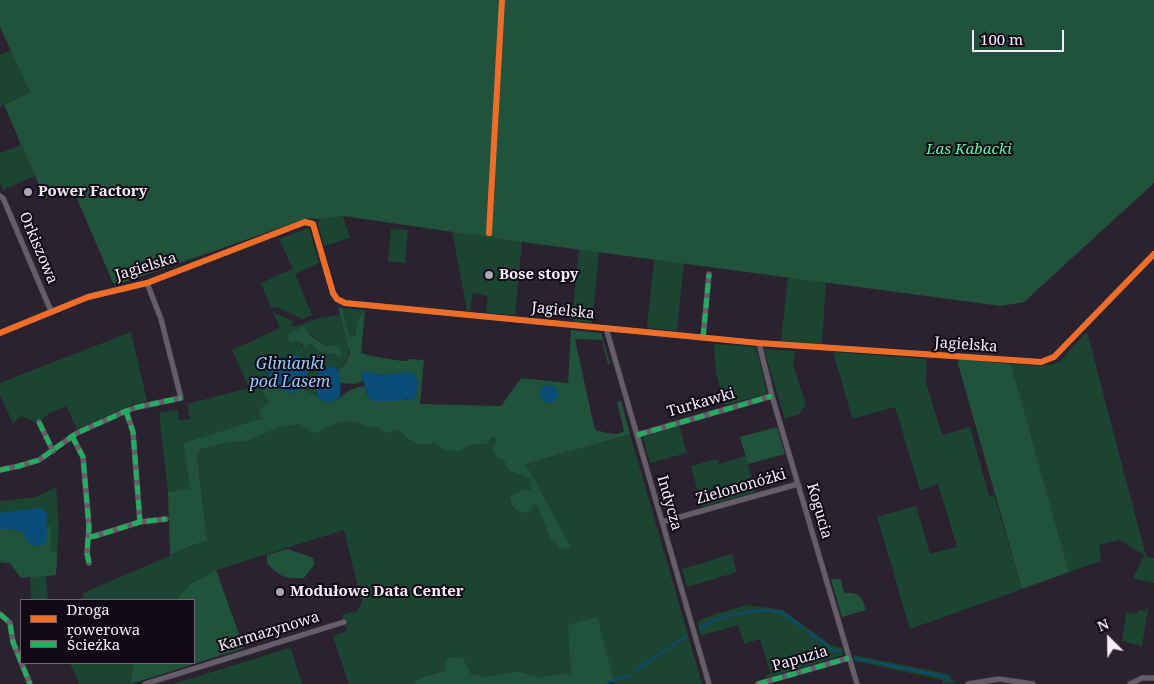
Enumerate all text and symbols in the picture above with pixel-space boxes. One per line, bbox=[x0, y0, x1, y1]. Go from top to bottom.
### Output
scale bar bbox=[974, 20, 1066, 52]
text: 100 m bbox=[980, 29, 1023, 49]
park label: Las Kabacki bbox=[926, 141, 1012, 159]
place label: Power Factory bbox=[38, 183, 147, 201]
marker: Power Factory bbox=[22, 186, 34, 198]
street label: Orkiszowa bbox=[15, 209, 61, 287]
street label: Jagielska bbox=[113, 249, 179, 285]
place label: Bose stopy bbox=[499, 266, 579, 284]
marker: Bose stopy bbox=[483, 269, 495, 281]
street label: Jagielska bbox=[531, 299, 595, 323]
street label: Jagielska bbox=[934, 334, 998, 356]
water label: Glinianki pod Lasem bbox=[250, 354, 330, 392]
street label: Turkawki bbox=[665, 385, 737, 421]
street label: Zielononóżki bbox=[694, 466, 788, 508]
street label: Indycza bbox=[653, 473, 685, 533]
street label: Kogucia bbox=[802, 481, 836, 541]
place label: Modułowe Data Center bbox=[290, 583, 464, 601]
marker: Modułowe Data Center bbox=[274, 586, 286, 598]
legend bbox=[20, 599, 195, 664]
text: Droga rowerowa bbox=[67, 599, 140, 639]
street label: Karmazynowa bbox=[216, 608, 322, 656]
north arrow bbox=[1084, 614, 1134, 664]
text: N bbox=[1094, 614, 1112, 636]
text: Ścieżka bbox=[67, 634, 120, 654]
street label: Papuzia bbox=[770, 642, 830, 676]

